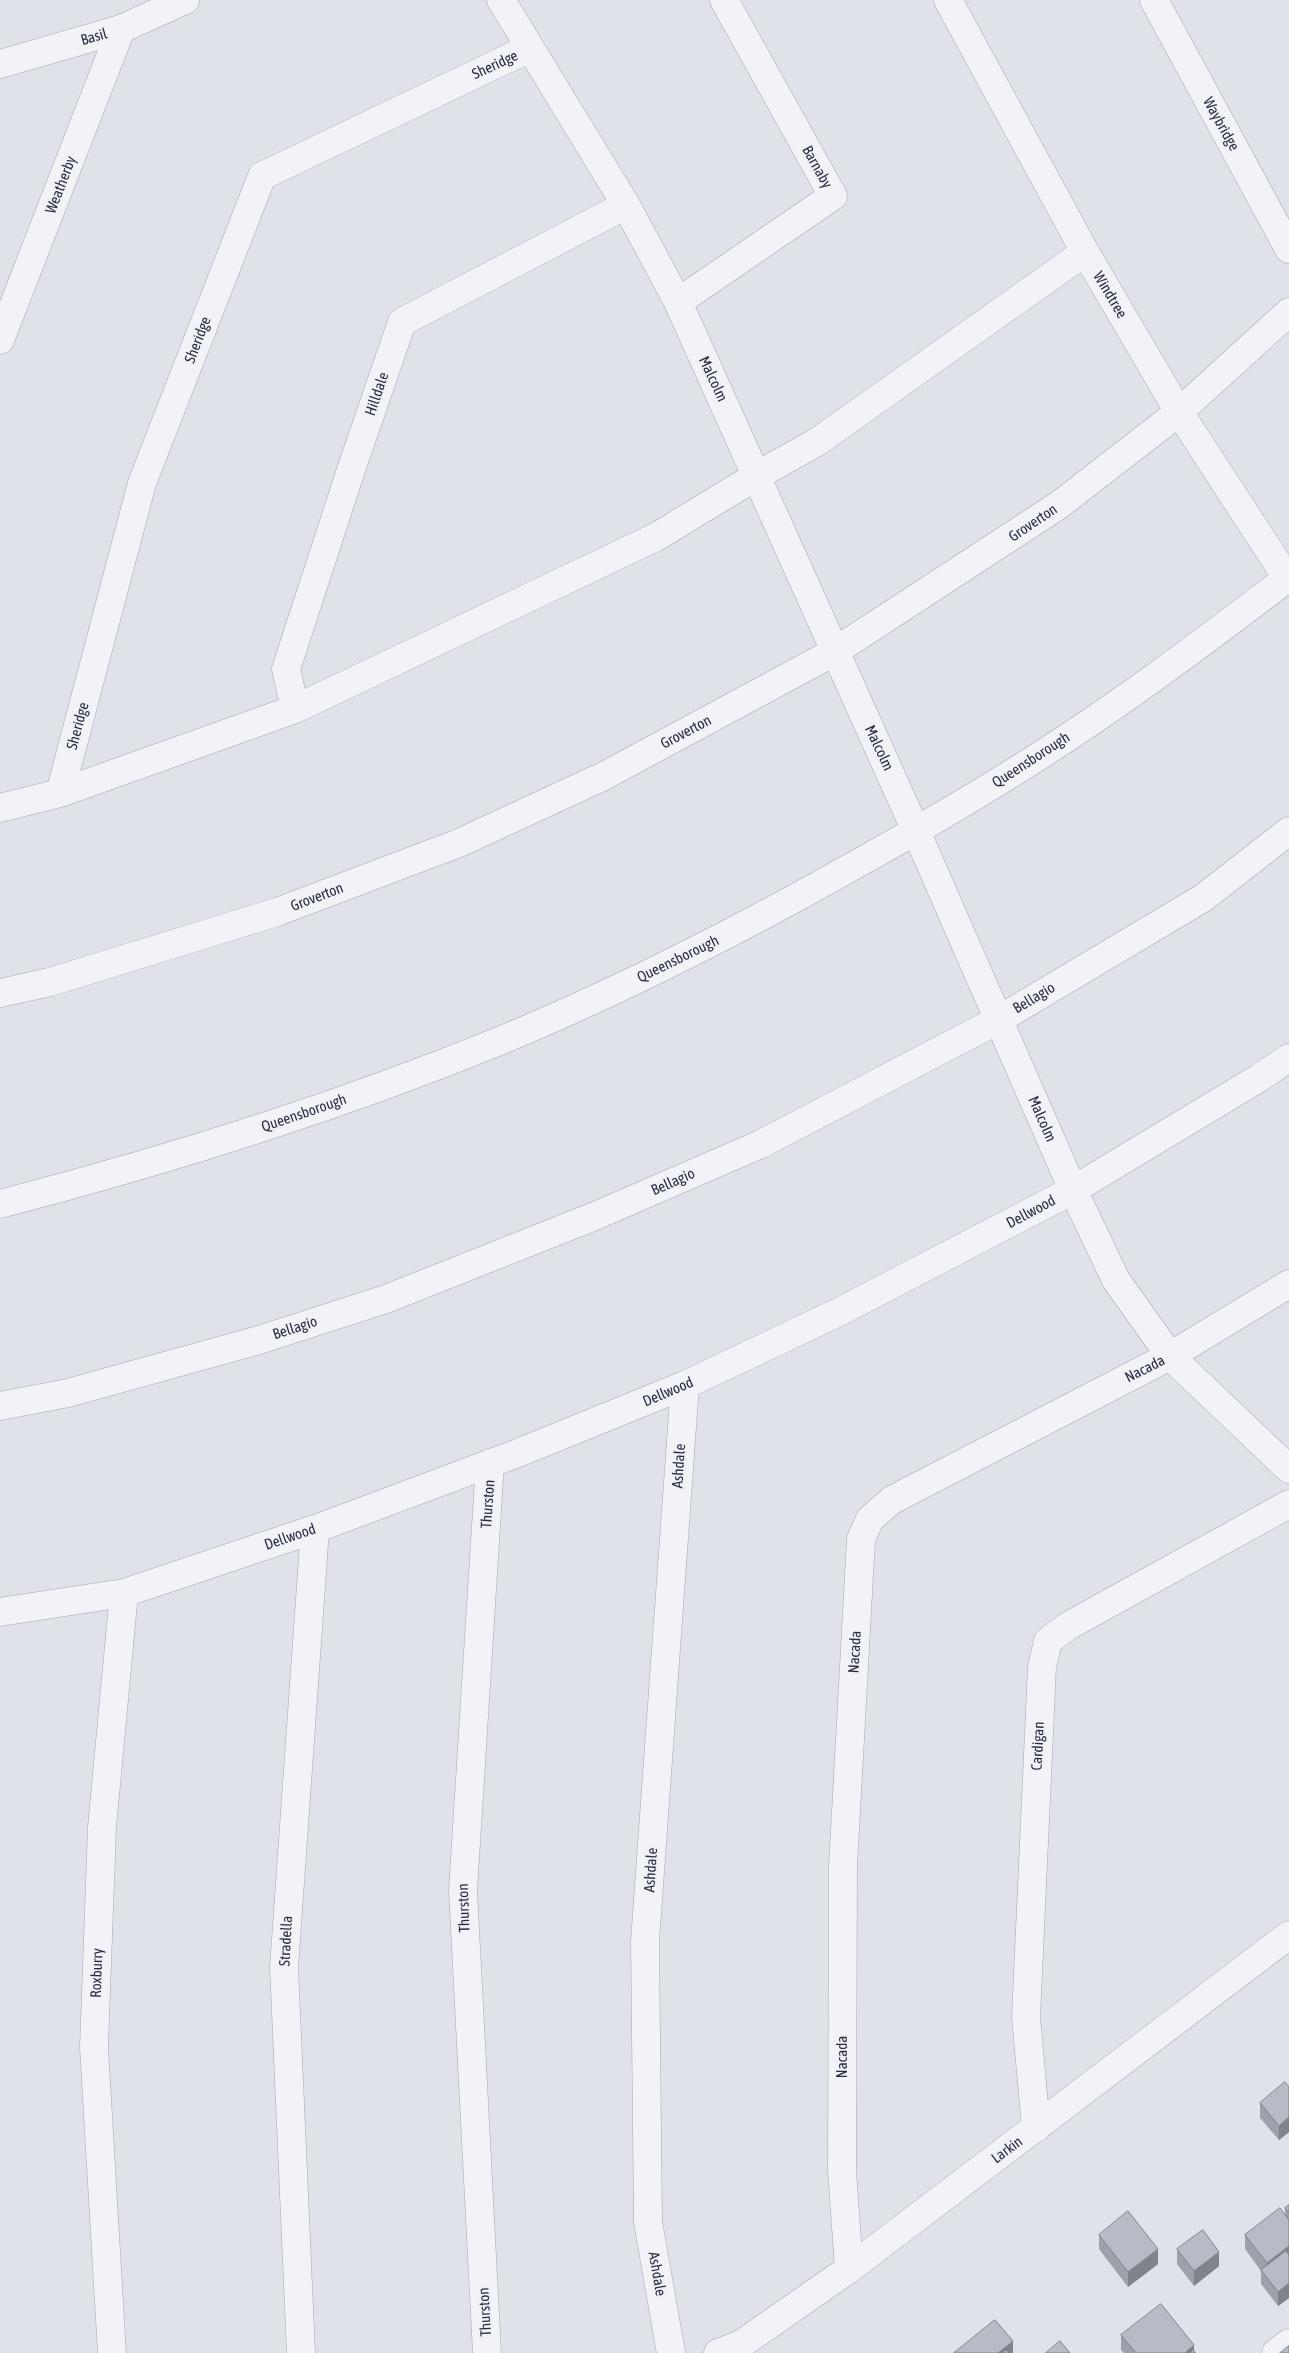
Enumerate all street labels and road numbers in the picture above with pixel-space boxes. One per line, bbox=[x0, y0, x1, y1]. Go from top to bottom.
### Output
street label: Basil bbox=[79, 25, 109, 49]
street label: Sheridge bbox=[469, 47, 521, 83]
street label: Waybridge bbox=[1199, 94, 1243, 154]
street label: Barnaby bbox=[798, 143, 836, 191]
street label: Weatherby bbox=[42, 154, 80, 216]
street label: Windtree bbox=[1089, 269, 1131, 321]
street label: Sheridge bbox=[181, 314, 215, 366]
street label: Malcolm bbox=[695, 353, 731, 405]
street label: Hilldale bbox=[361, 370, 393, 418]
street label: Groverton bbox=[1005, 500, 1061, 546]
street label: Sheridge bbox=[63, 700, 93, 752]
street label: Groverton bbox=[658, 711, 714, 753]
street label: Malcolm bbox=[861, 722, 897, 774]
street label: Queensborough bbox=[989, 728, 1073, 792]
street label: Groverton bbox=[288, 879, 346, 915]
street label: Queensborough bbox=[634, 931, 722, 987]
street label: Bellagio bbox=[1010, 978, 1058, 1018]
street label: Queensborough bbox=[259, 1090, 349, 1136]
street label: Malcolm bbox=[1024, 1093, 1060, 1145]
street label: Bellagio bbox=[648, 1164, 698, 1200]
street label: Dellwood bbox=[1003, 1192, 1059, 1232]
street label: Bellagio bbox=[270, 1312, 320, 1344]
street label: Nacada bbox=[1122, 1351, 1168, 1387]
street label: Dellwood bbox=[640, 1373, 696, 1411]
street label: Ashdale bbox=[668, 1443, 690, 1489]
street label: Thurston bbox=[477, 1479, 499, 1529]
street label: Dellwood bbox=[262, 1520, 318, 1554]
street label: Nacada bbox=[845, 1630, 865, 1674]
street label: Cardigan bbox=[1028, 1721, 1048, 1771]
street label: Ashdale bbox=[640, 1847, 662, 1893]
street label: Thurston bbox=[454, 1883, 474, 1933]
street label: Stradella bbox=[276, 1915, 296, 1967]
street label: Roxburry bbox=[87, 1948, 107, 1998]
street label: Nacada bbox=[833, 2036, 851, 2078]
street label: Larkin bbox=[988, 2133, 1026, 2167]
street label: Ashdale bbox=[644, 2250, 670, 2298]
street label: Thurston bbox=[475, 2287, 495, 2337]

